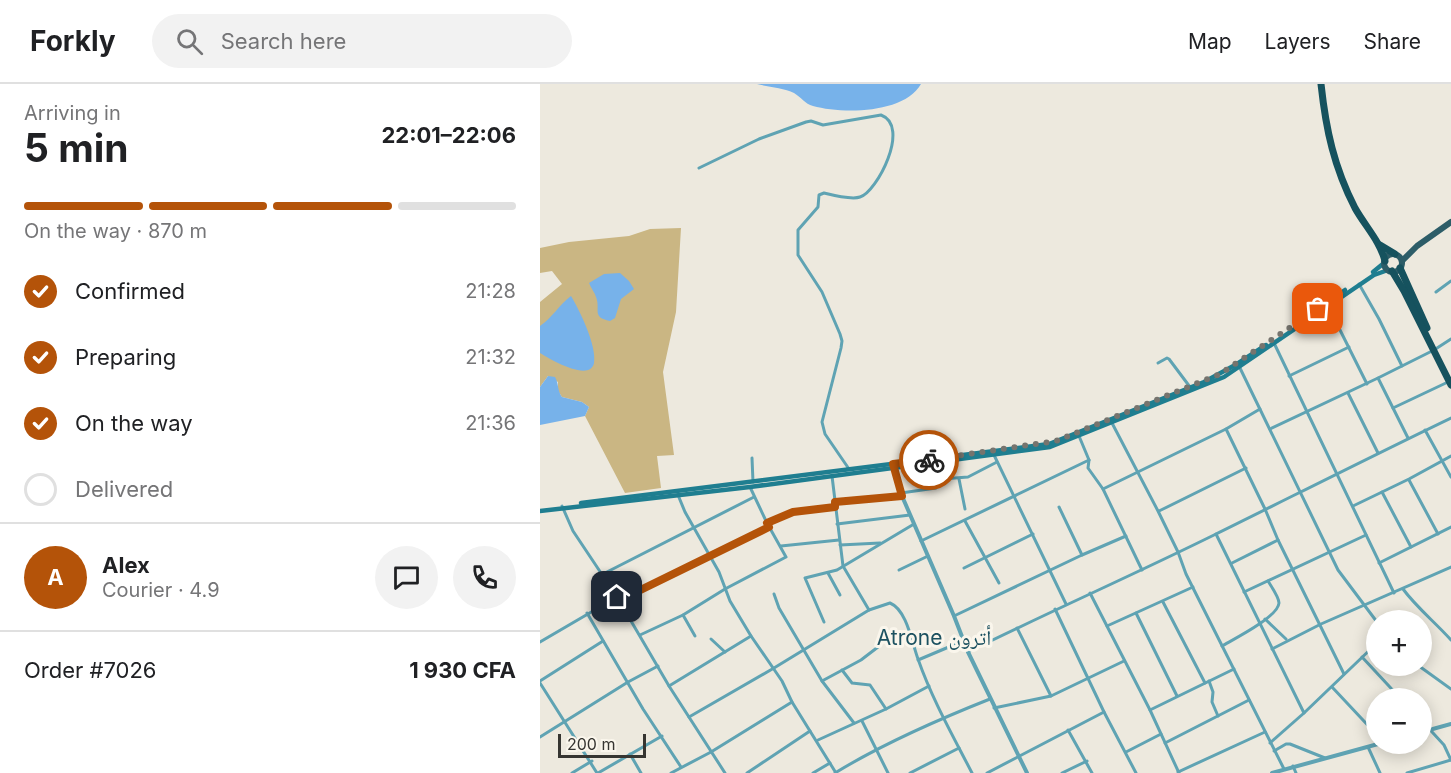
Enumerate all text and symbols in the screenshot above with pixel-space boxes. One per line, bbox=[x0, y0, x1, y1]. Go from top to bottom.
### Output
search box bbox=[152, 14, 572, 68]
text: Forkly bbox=[30, 24, 116, 58]
icon: search bbox=[173, 25, 206, 58]
text: Search here bbox=[221, 28, 346, 54]
text: Map bbox=[1188, 29, 1232, 54]
text: Layers bbox=[1265, 29, 1331, 54]
text: Share bbox=[1364, 29, 1421, 54]
text: Arriving in bbox=[24, 101, 121, 125]
text: 22:01–22:06 bbox=[381, 122, 516, 148]
text: 5 min bbox=[24, 124, 129, 171]
text: On the way · 870 m bbox=[24, 219, 207, 243]
icon: check bbox=[24, 275, 57, 308]
text: Confirmed bbox=[75, 278, 185, 304]
text: 21:28 bbox=[465, 279, 516, 303]
pin bbox=[1292, 283, 1343, 334]
icon: bag bbox=[1301, 292, 1334, 325]
icon: check bbox=[24, 341, 57, 374]
text: Preparing bbox=[75, 344, 176, 370]
text: 21:32 bbox=[465, 345, 516, 369]
icon: check bbox=[24, 407, 57, 440]
text: On the way bbox=[75, 410, 193, 436]
text: 21:36 bbox=[465, 411, 516, 435]
courier bbox=[899, 430, 959, 490]
icon: bike bbox=[913, 444, 946, 477]
text: Delivered bbox=[75, 476, 173, 502]
button: chat bbox=[375, 546, 438, 609]
button: phone bbox=[453, 546, 516, 609]
text: Alex bbox=[102, 552, 150, 578]
text: A bbox=[47, 564, 64, 590]
pin bbox=[591, 571, 642, 622]
text: Courier · 4.9 bbox=[102, 578, 220, 602]
icon: home bbox=[600, 580, 633, 613]
map controls bbox=[1366, 610, 1432, 754]
button: + bbox=[1366, 610, 1432, 676]
district label: Atrone أترون bbox=[877, 625, 991, 650]
text: Order #7026 bbox=[24, 657, 156, 683]
text: 1 930 CFA bbox=[409, 657, 516, 683]
button: − bbox=[1366, 688, 1432, 754]
scale bar bbox=[558, 731, 646, 758]
text: 200 m bbox=[567, 734, 615, 754]

